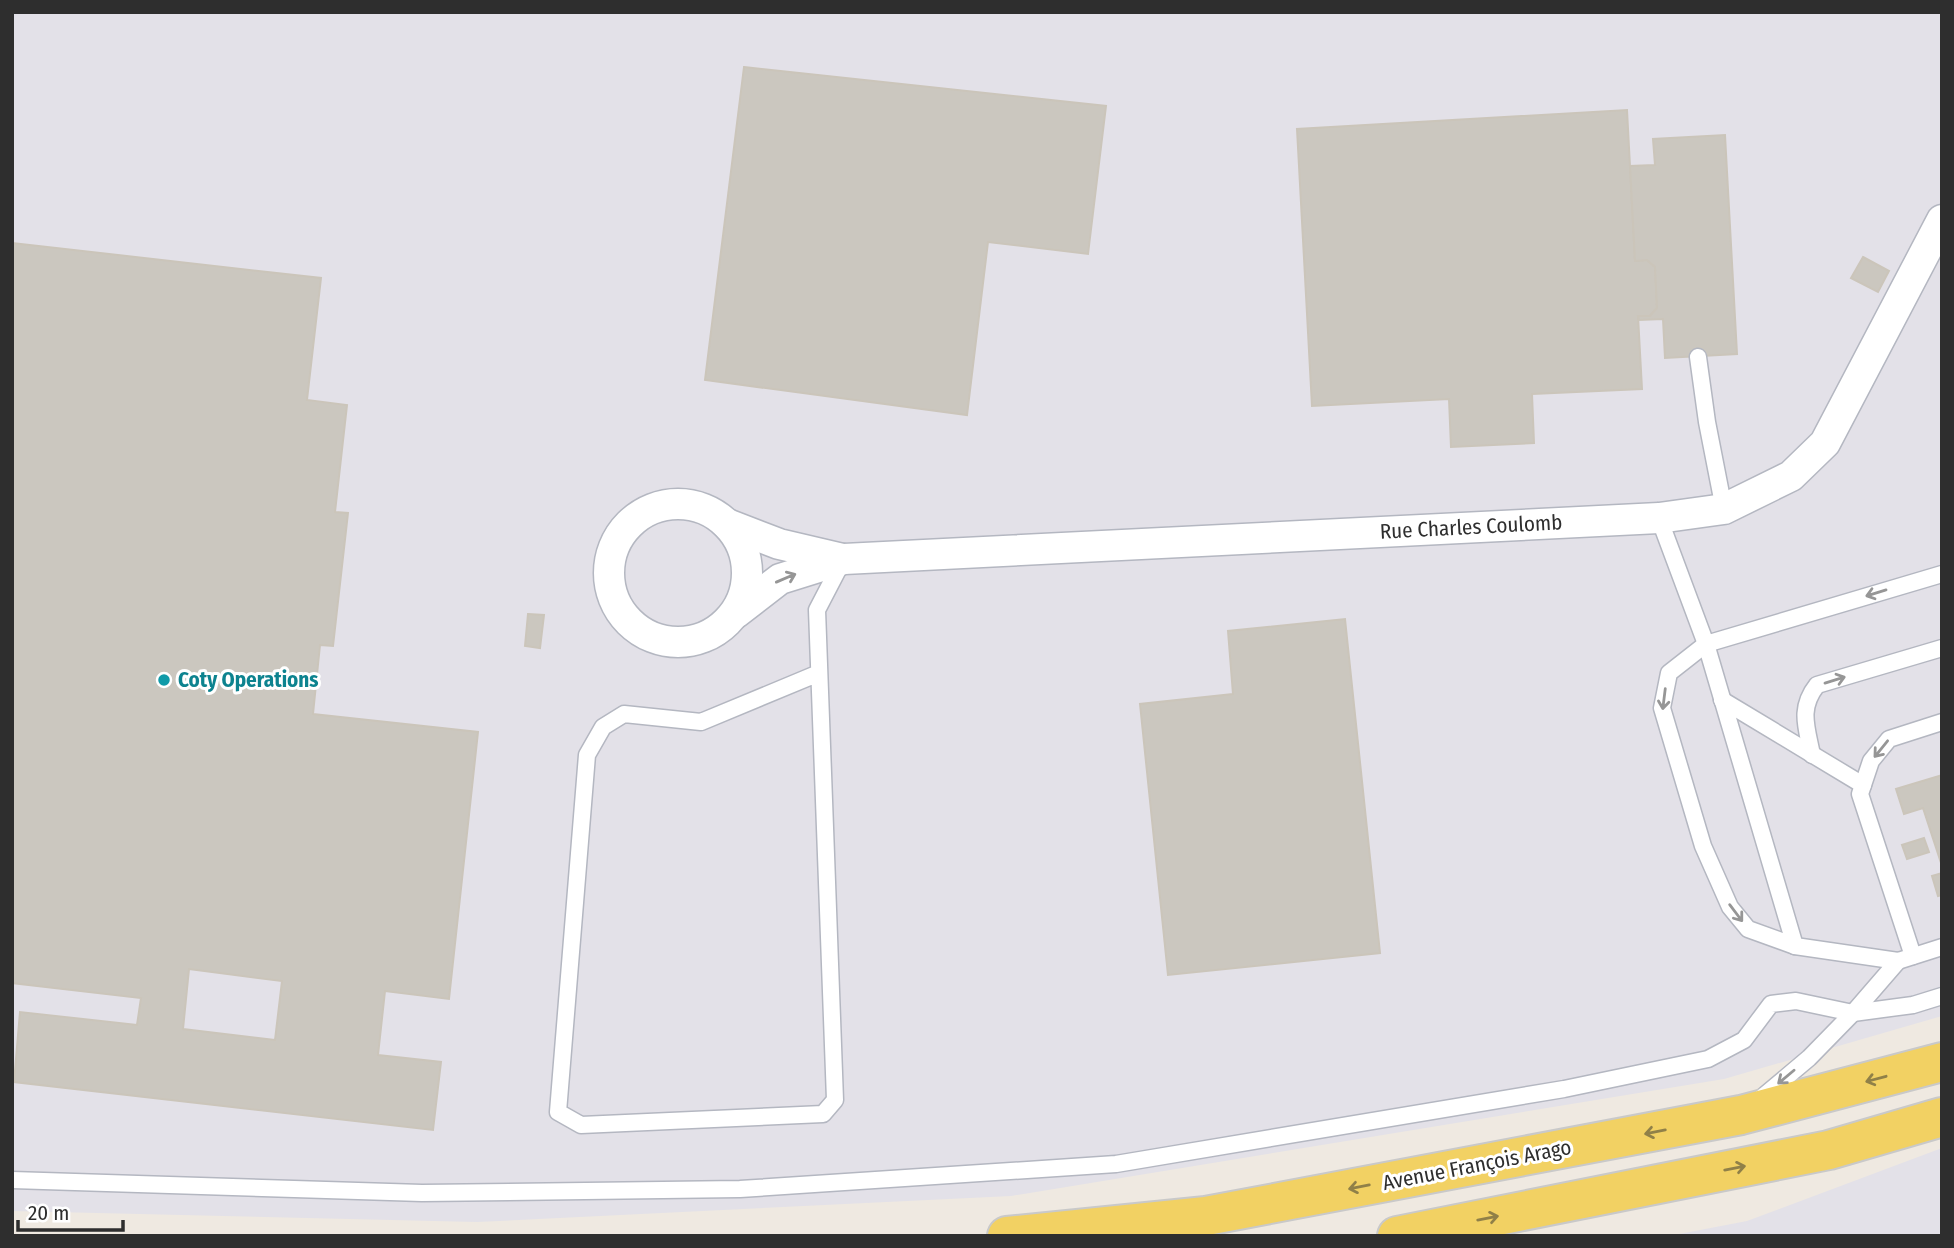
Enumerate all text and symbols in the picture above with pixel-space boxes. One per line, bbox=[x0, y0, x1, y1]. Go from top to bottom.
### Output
street label: Rue Charles Coulomb bbox=[1379, 509, 1563, 545]
one-way arrow bbox=[775, 571, 796, 584]
one-way arrow bbox=[1866, 588, 1888, 601]
place label: Coty Operations bbox=[178, 667, 319, 693]
marker: Coty Operations bbox=[156, 672, 172, 688]
one-way arrow bbox=[1824, 672, 1846, 685]
one-way arrow bbox=[1658, 687, 1671, 710]
one-way arrow bbox=[1873, 740, 1889, 758]
one-way arrow bbox=[1728, 903, 1743, 922]
one-way arrow bbox=[1777, 1069, 1795, 1085]
one-way arrow bbox=[1865, 1073, 1888, 1086]
one-way arrow bbox=[1644, 1125, 1667, 1139]
street label: Avenue François Arago bbox=[1380, 1134, 1574, 1196]
one-way arrow bbox=[1723, 1161, 1746, 1175]
one-way arrow bbox=[1348, 1181, 1371, 1194]
scale bar bbox=[18, 1188, 122, 1232]
text: 20 m bbox=[28, 1200, 69, 1226]
one-way arrow bbox=[1476, 1210, 1499, 1224]

